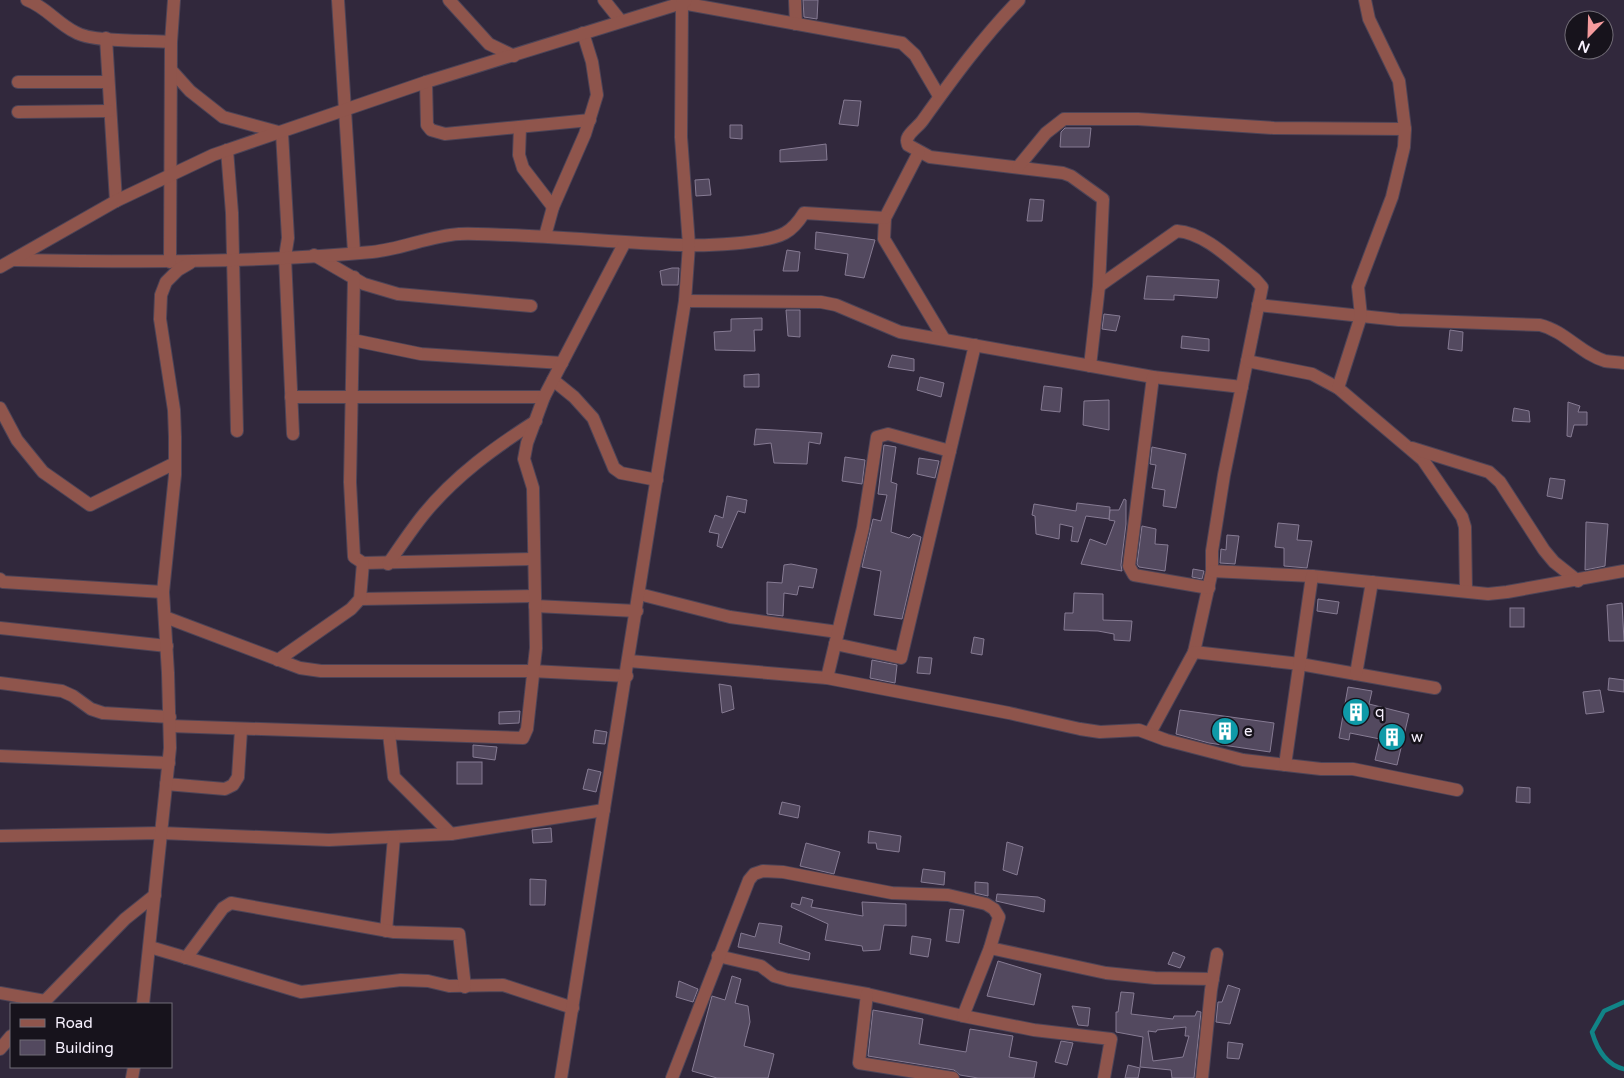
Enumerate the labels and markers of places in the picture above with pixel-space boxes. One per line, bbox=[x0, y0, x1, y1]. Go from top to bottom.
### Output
building icon: q bbox=[1341, 697, 1371, 727]
place label: q bbox=[1375, 703, 1384, 721]
building icon: e bbox=[1210, 716, 1240, 746]
place label: e bbox=[1244, 722, 1253, 740]
building icon: w bbox=[1377, 722, 1407, 752]
place label: w bbox=[1411, 728, 1423, 746]

